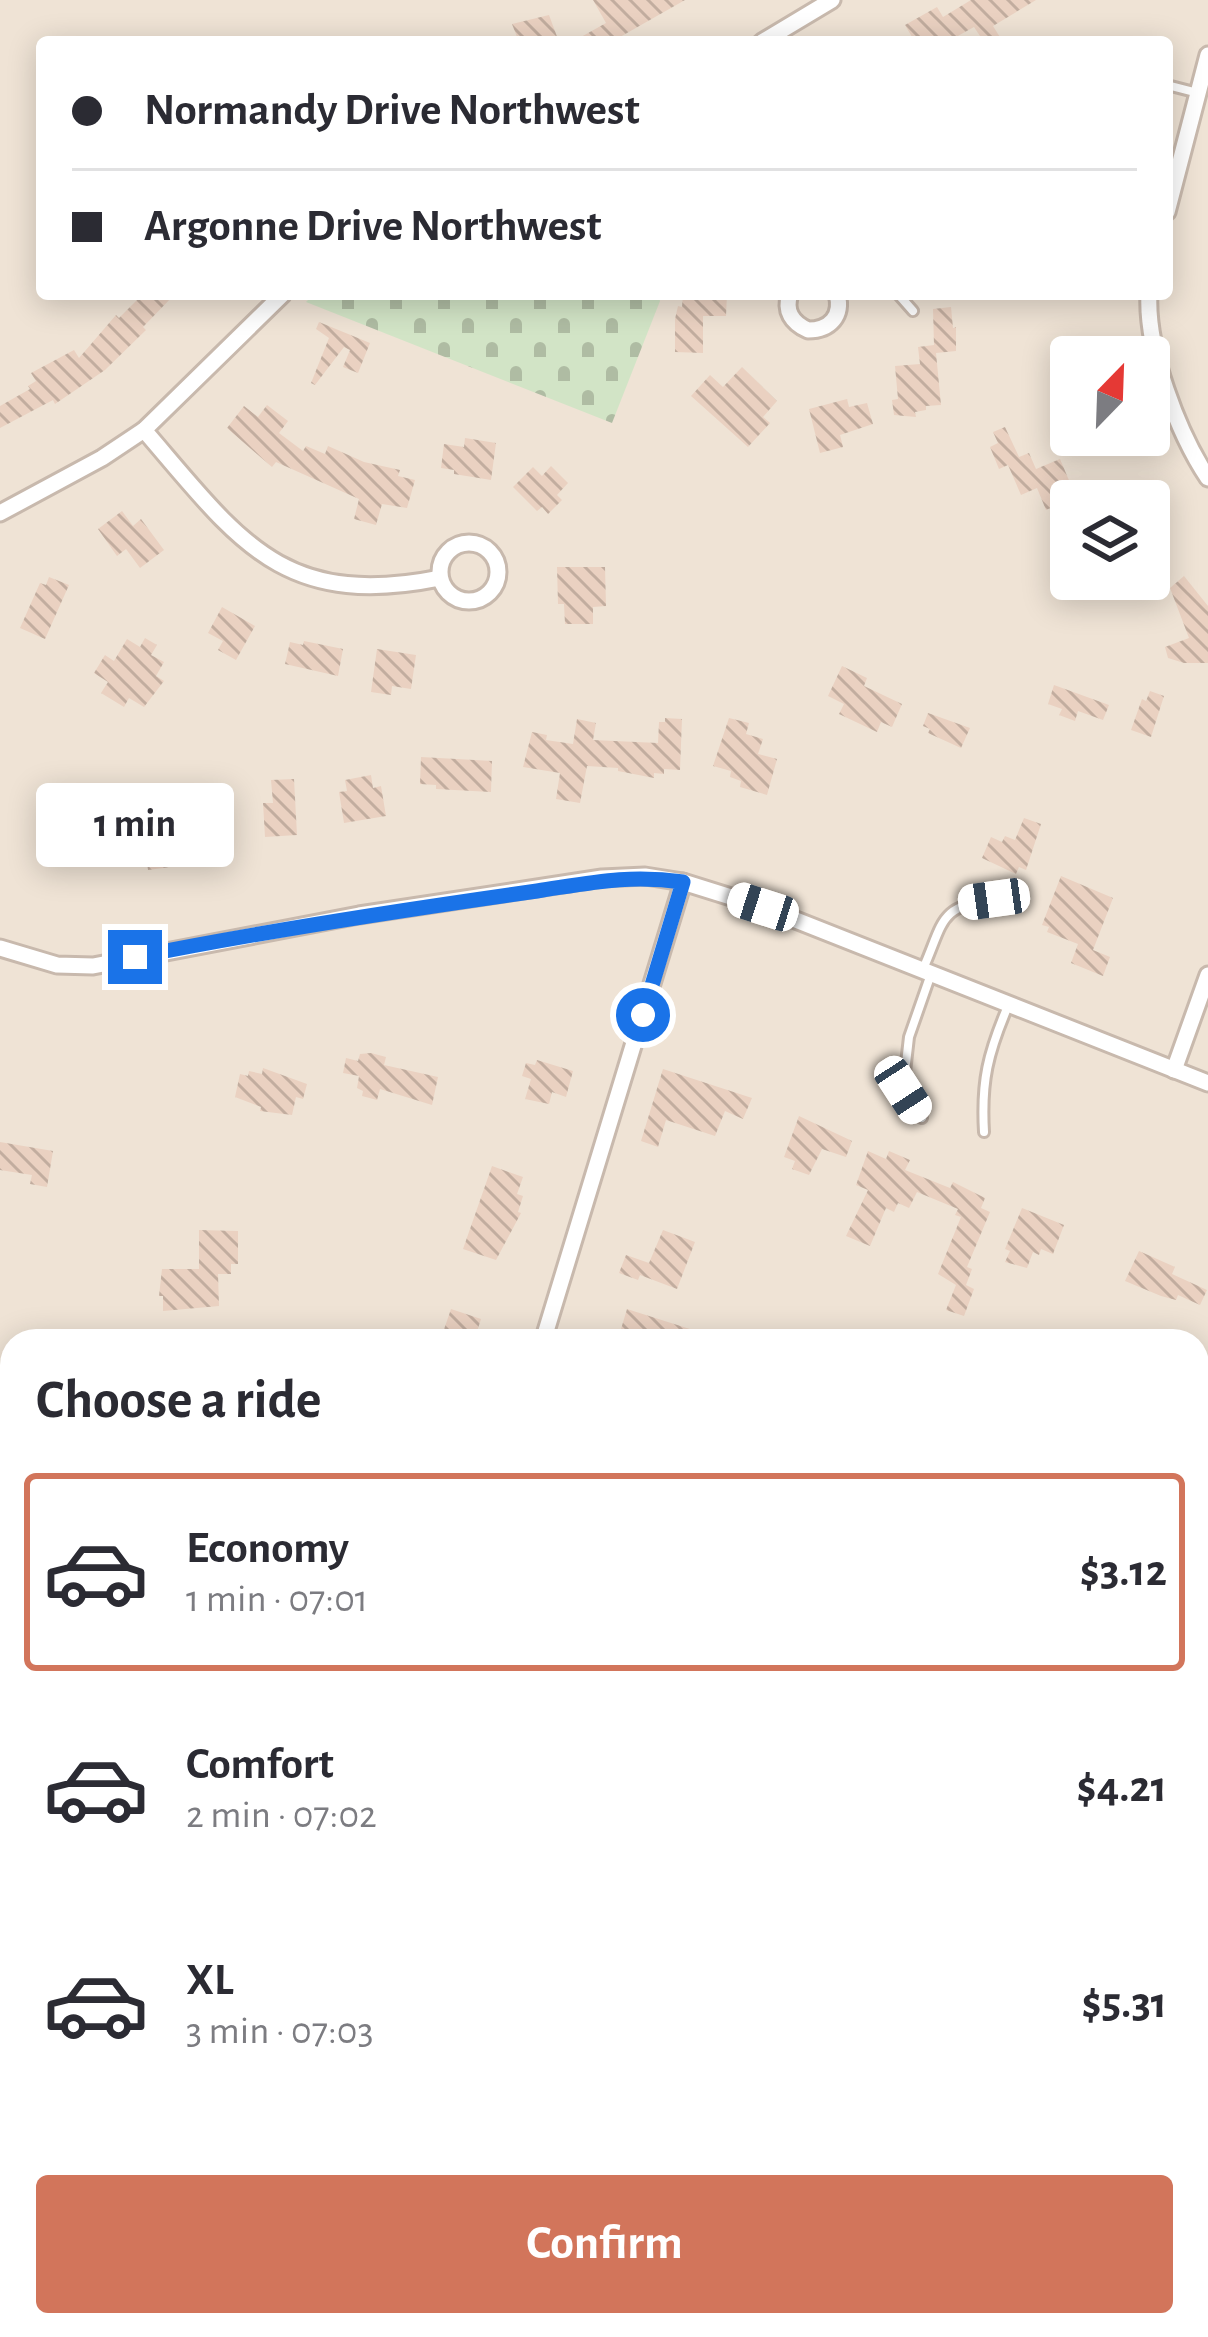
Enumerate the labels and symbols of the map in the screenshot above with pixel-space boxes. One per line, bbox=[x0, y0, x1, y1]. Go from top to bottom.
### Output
north arrow bbox=[1050, 336, 1170, 456]
callout: 1 min bbox=[36, 783, 234, 867]
car bbox=[956, 876, 1032, 922]
car bbox=[723, 879, 803, 935]
route end bbox=[108, 930, 162, 984]
route start bbox=[616, 988, 670, 1042]
car bbox=[868, 1050, 938, 1130]

